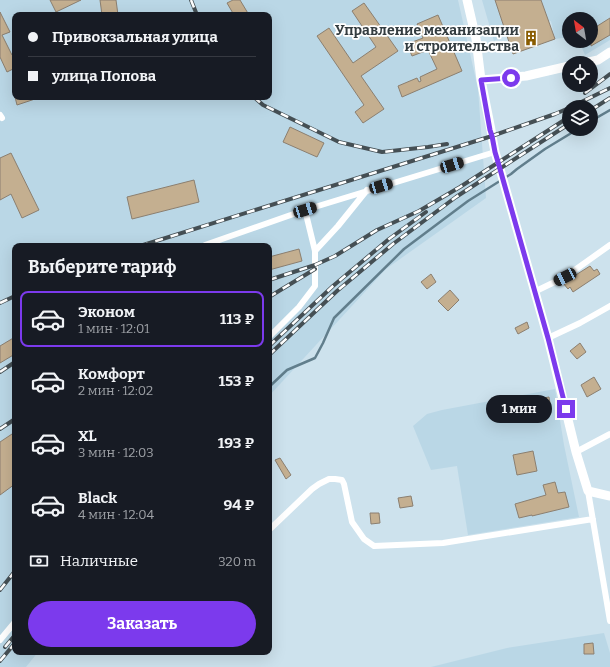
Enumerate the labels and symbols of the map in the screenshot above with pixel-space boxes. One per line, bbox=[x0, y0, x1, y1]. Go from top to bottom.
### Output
north arrow bbox=[562, 12, 598, 48]
place label: Управление механизации и строительства bbox=[335, 22, 520, 55]
building icon: Управление механизации и строительства bbox=[522, 29, 540, 47]
route start bbox=[502, 69, 520, 87]
car bbox=[439, 156, 465, 174]
car bbox=[368, 177, 394, 195]
car bbox=[292, 201, 318, 219]
car bbox=[552, 266, 578, 288]
callout: 1 мин bbox=[486, 395, 552, 423]
route end bbox=[557, 400, 575, 418]

